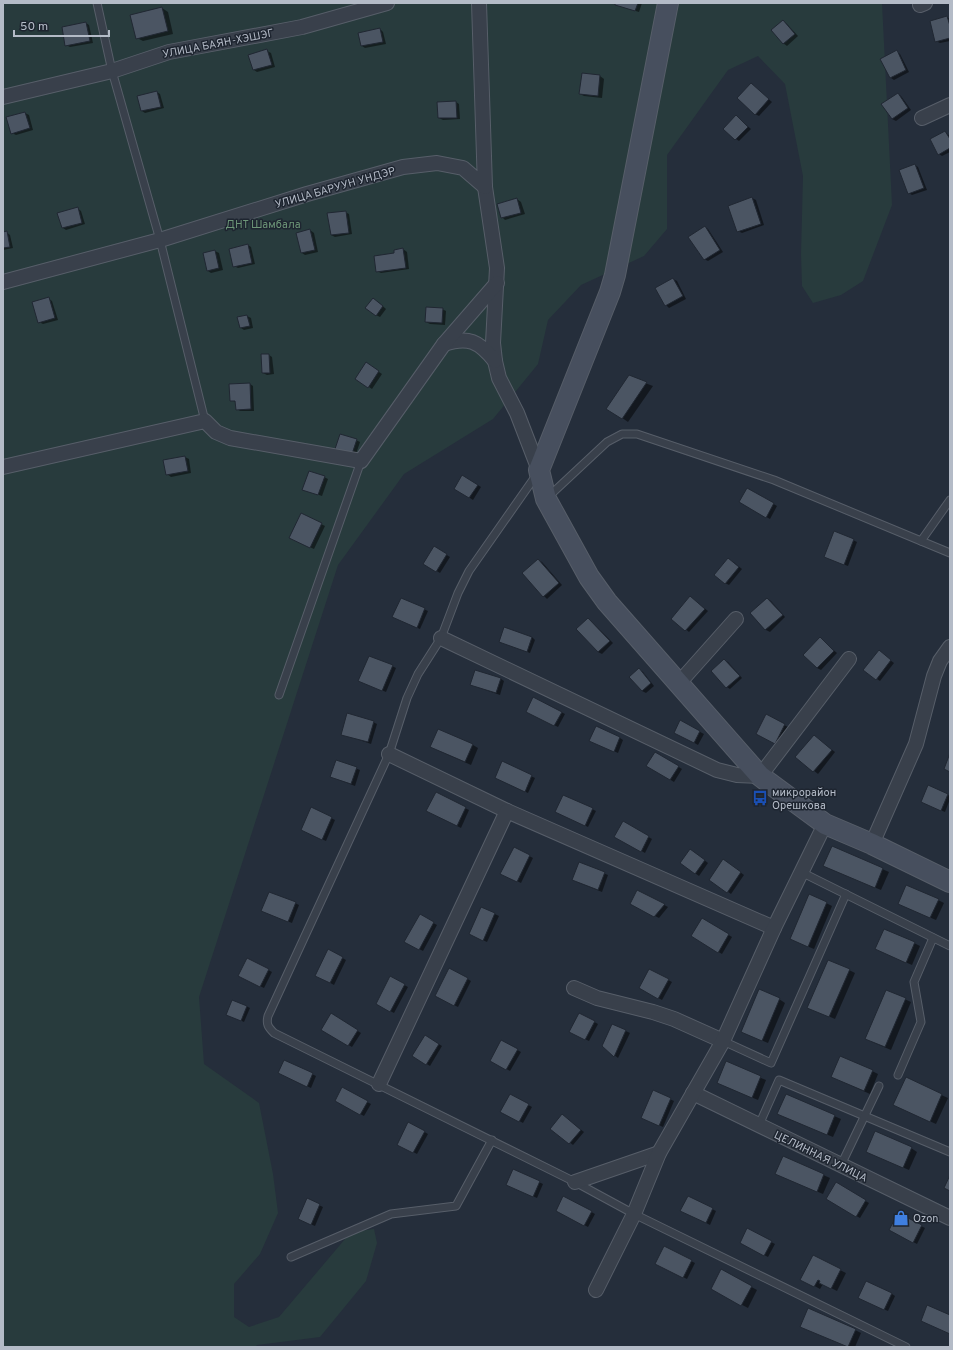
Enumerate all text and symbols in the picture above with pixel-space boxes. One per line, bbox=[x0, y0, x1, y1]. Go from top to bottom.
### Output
scale bar bbox=[14, 12, 109, 38]
text: 50 m bbox=[20, 19, 48, 35]
street label: УЛИЦА БАЯН-ХЭШЭГ bbox=[161, 26, 275, 62]
street label: УЛИЦА БАРУУН УНДЭР bbox=[274, 164, 397, 212]
park label: ДНТ Шамбала bbox=[225, 218, 301, 232]
place label: микрорайон Орешкова bbox=[772, 786, 836, 813]
bus stop icon: микрорайон Орешкова bbox=[751, 789, 769, 807]
street label: ЦЕЛИННАЯ УЛИЦА bbox=[772, 1128, 870, 1186]
shop icon: Ozon bbox=[892, 1209, 910, 1227]
place label: Ozon bbox=[913, 1212, 939, 1226]

